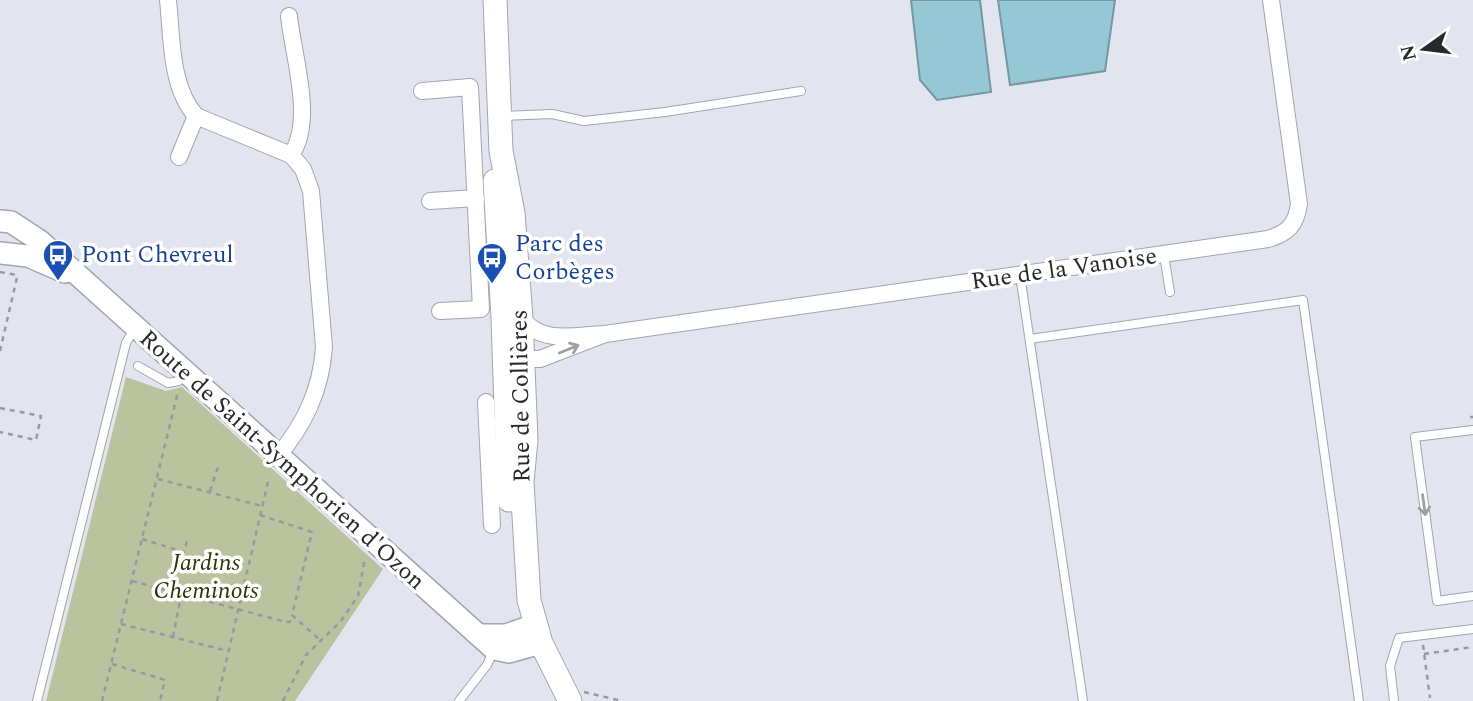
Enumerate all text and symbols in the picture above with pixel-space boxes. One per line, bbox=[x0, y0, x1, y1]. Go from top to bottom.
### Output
north arrow bbox=[1389, 14, 1459, 84]
text: N bbox=[1393, 42, 1425, 64]
place label: Parc des Corbèges bbox=[515, 226, 615, 290]
place label: Pont Chevreul bbox=[81, 237, 233, 273]
bus stop icon: Pont Chevreul bbox=[41, 238, 75, 282]
street label: Rue de la Vanoise bbox=[969, 238, 1159, 300]
bus stop icon: Parc des Corbèges bbox=[475, 241, 509, 285]
street label: Rue de Collières bbox=[501, 309, 541, 483]
street label: Route de Saint-Symphorien d'Ozon bbox=[131, 321, 433, 599]
one-way arrow bbox=[557, 342, 579, 355]
one-way arrow bbox=[1417, 493, 1430, 516]
park label: Jardins Cheminots bbox=[154, 545, 259, 609]

